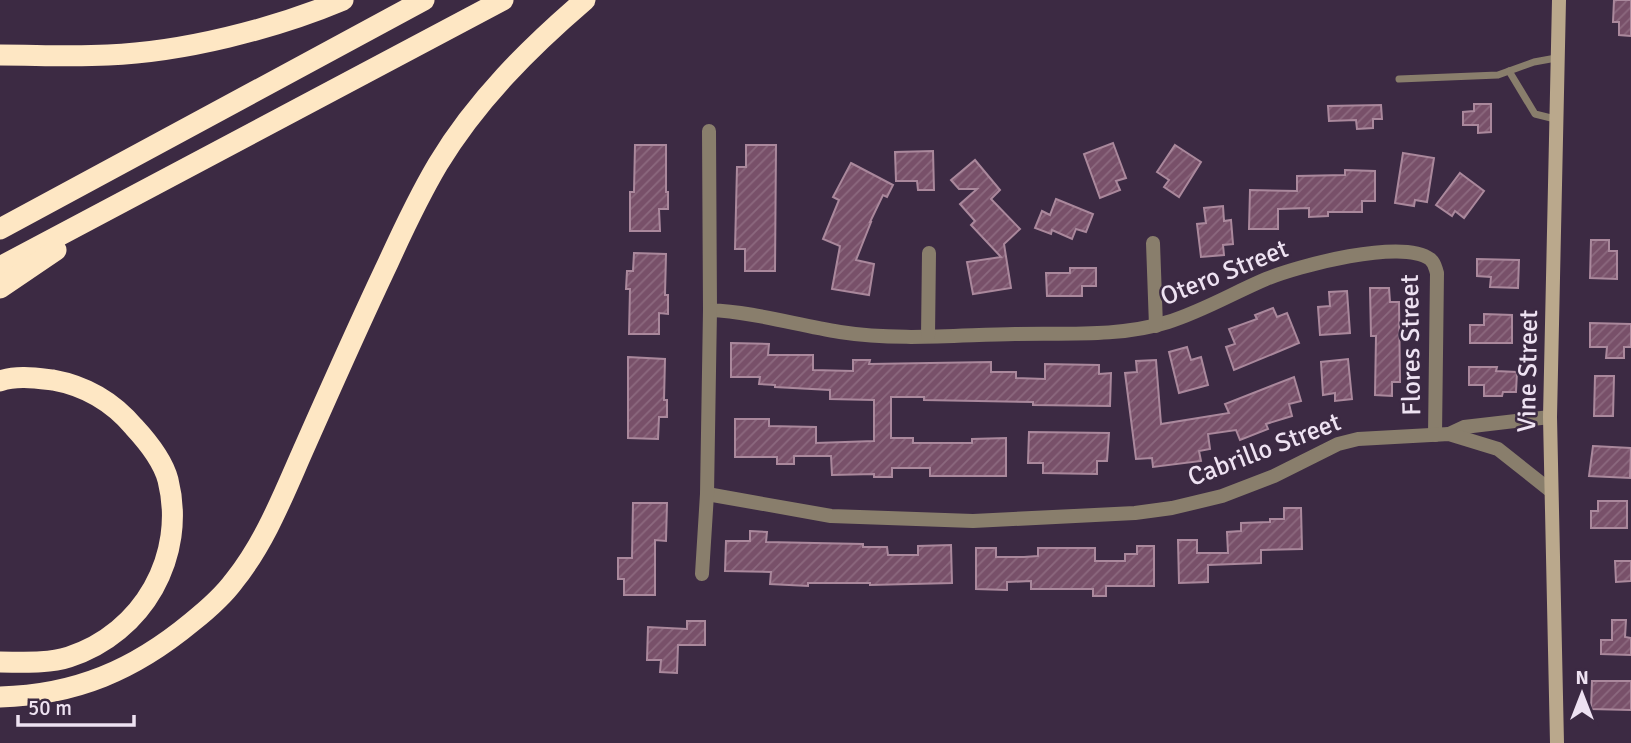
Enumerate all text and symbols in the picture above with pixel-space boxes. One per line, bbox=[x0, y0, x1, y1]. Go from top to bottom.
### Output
street label: Otero Street bbox=[1156, 233, 1293, 313]
street label: Flores Street bbox=[1394, 274, 1428, 416]
street label: Vine Street bbox=[1511, 309, 1545, 433]
street label: Cabrillo Street bbox=[1183, 406, 1345, 494]
north arrow bbox=[1547, 659, 1617, 729]
text: N bbox=[1575, 666, 1589, 690]
scale bar bbox=[18, 684, 133, 728]
text: 50 m bbox=[28, 695, 72, 721]

